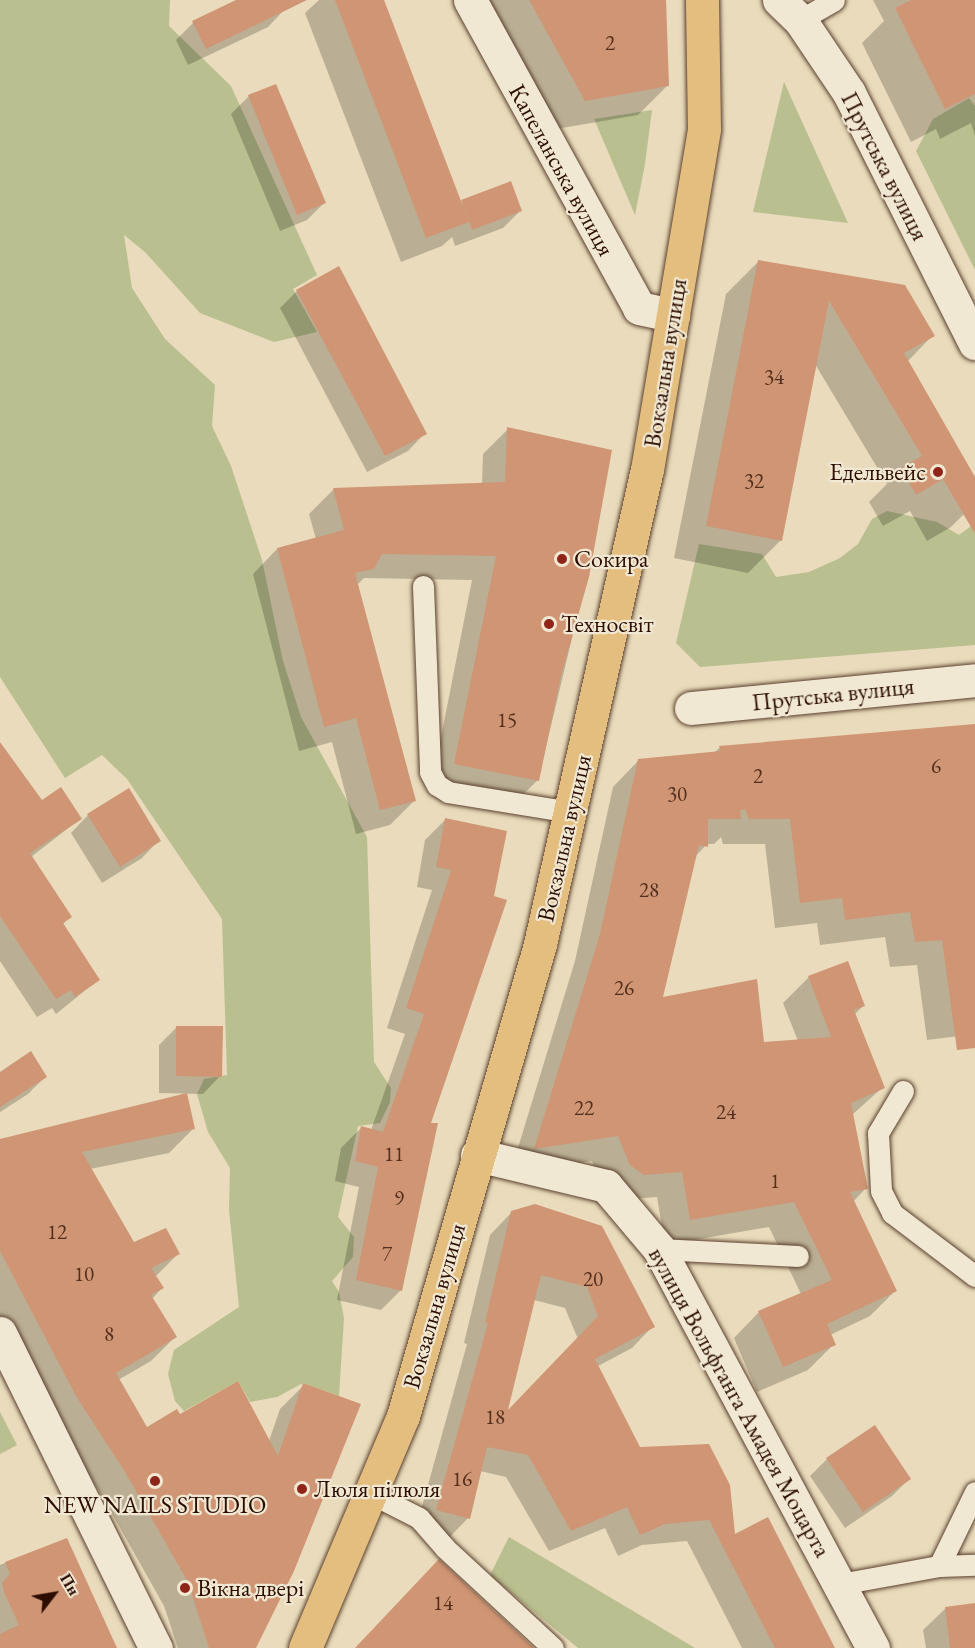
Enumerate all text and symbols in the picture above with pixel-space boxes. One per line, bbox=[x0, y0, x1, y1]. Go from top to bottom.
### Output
house number: 2 bbox=[605, 30, 615, 56]
street label: Капеланська вулиця bbox=[503, 79, 621, 261]
street label: Прутська вулиця bbox=[835, 87, 935, 245]
street label: Вокзальна вулиця bbox=[637, 276, 693, 450]
house number: 34 bbox=[764, 364, 784, 390]
place label: Едельвейс bbox=[829, 458, 926, 486]
marker: Едельвейс bbox=[931, 465, 945, 479]
house number: 32 bbox=[744, 468, 764, 494]
place label: Сокира bbox=[574, 545, 649, 573]
marker: Сокира bbox=[555, 552, 569, 566]
place label: Техносвіт bbox=[561, 610, 654, 638]
marker: Техносвіт bbox=[542, 617, 556, 631]
street label: Прутська вулиця bbox=[750, 671, 916, 717]
house number: 15 bbox=[497, 707, 517, 733]
street label: Вокзальна вулиця bbox=[531, 752, 597, 924]
house number: 6 bbox=[931, 753, 941, 779]
house number: 2 bbox=[753, 763, 763, 789]
house number: 30 bbox=[667, 781, 687, 807]
house number: 28 bbox=[639, 877, 659, 903]
house number: 26 bbox=[614, 975, 634, 1001]
house number: 22 bbox=[574, 1095, 594, 1121]
house number: 24 bbox=[716, 1099, 736, 1125]
house number: 11 bbox=[384, 1141, 404, 1167]
house number: 1 bbox=[770, 1168, 780, 1194]
house number: 9 bbox=[394, 1185, 404, 1211]
house number: 12 bbox=[47, 1219, 67, 1245]
street label: Вокзальна вулиця bbox=[397, 1220, 471, 1392]
house number: 7 bbox=[382, 1241, 392, 1267]
street label: вулиця Вольфганга Амадея Моцарта bbox=[643, 1242, 837, 1562]
house number: 10 bbox=[74, 1261, 94, 1287]
house number: 20 bbox=[583, 1266, 603, 1292]
house number: 8 bbox=[104, 1321, 114, 1347]
house number: 18 bbox=[485, 1404, 505, 1430]
house number: 16 bbox=[452, 1466, 472, 1492]
marker: NEW NAILS STUDIO bbox=[148, 1474, 162, 1488]
place label: Люля пілюля bbox=[314, 1475, 440, 1503]
marker: Люля пілюля bbox=[295, 1482, 309, 1496]
place label: NEW NAILS STUDIO bbox=[44, 1491, 266, 1519]
north arrow bbox=[24, 1564, 84, 1624]
text: Пн bbox=[55, 1570, 84, 1599]
place label: Вікна двері bbox=[197, 1574, 304, 1602]
marker: Вікна двері bbox=[178, 1581, 192, 1595]
house number: 14 bbox=[433, 1590, 453, 1616]

